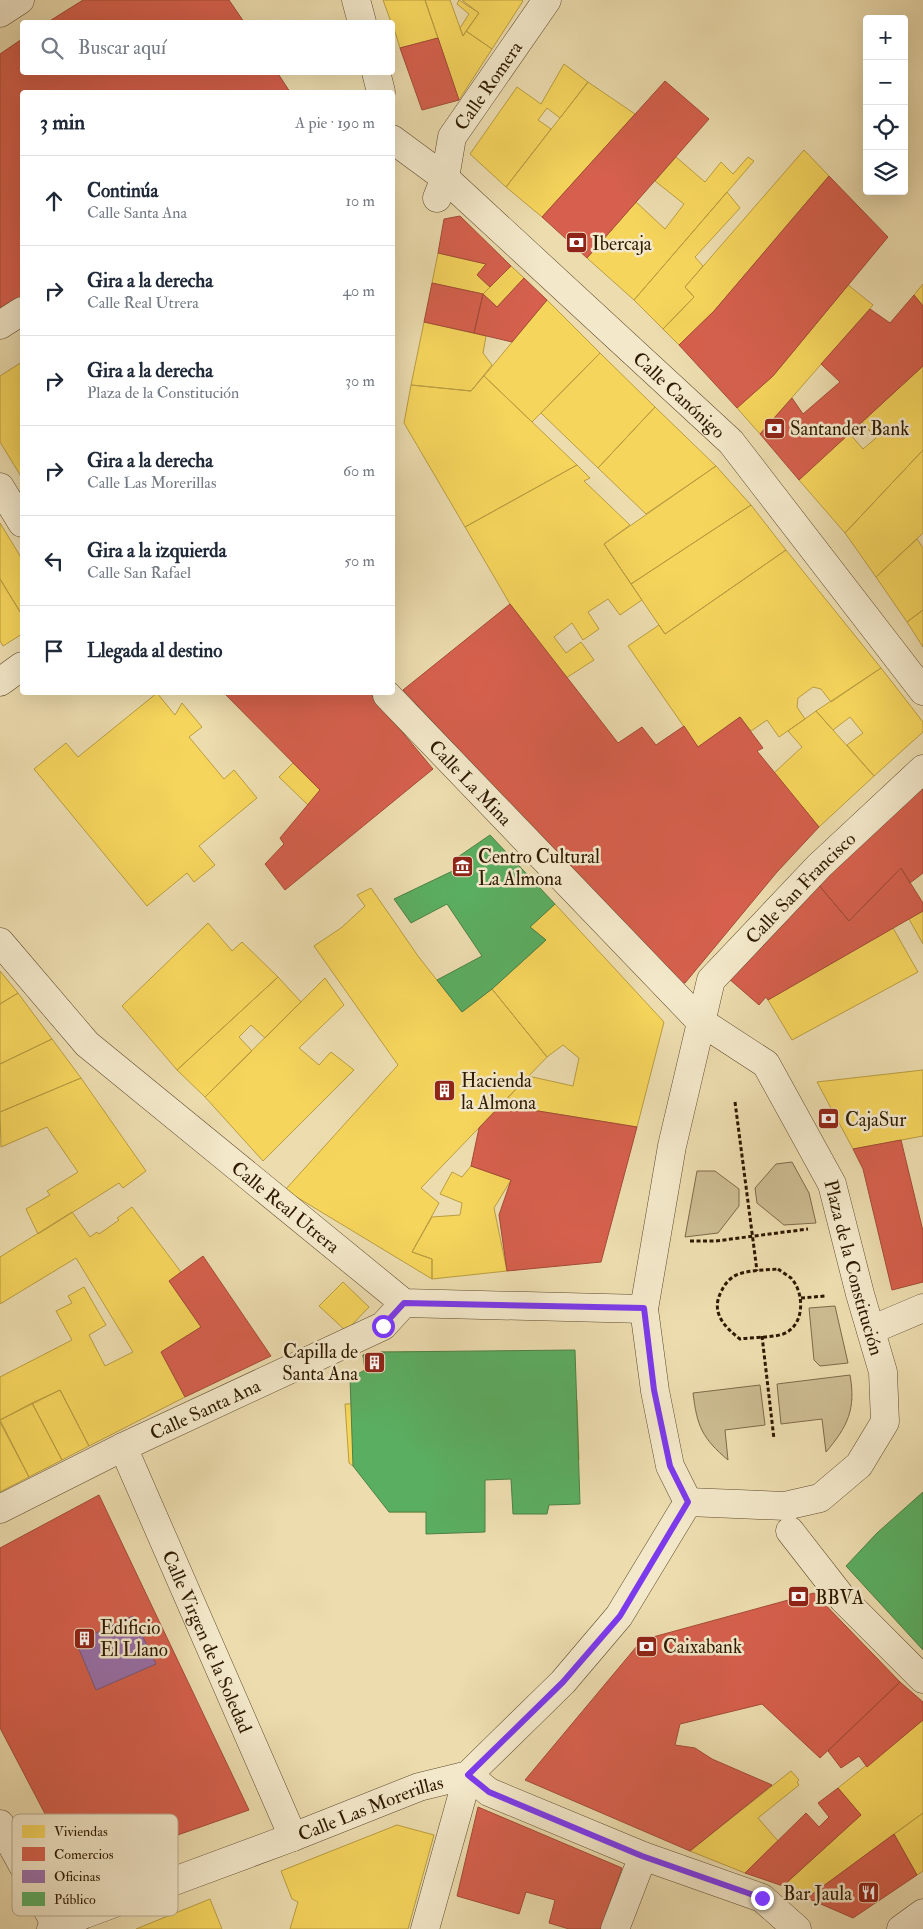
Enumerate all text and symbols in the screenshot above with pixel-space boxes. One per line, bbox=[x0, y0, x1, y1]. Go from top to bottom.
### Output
map controls bbox=[863, 15, 908, 195]
button: + bbox=[863, 15, 908, 60]
search box bbox=[20, 20, 395, 75]
icon: search bbox=[38, 34, 66, 62]
text: Buscar aquí bbox=[78, 36, 166, 60]
street label: Calle Romera bbox=[449, 36, 528, 135]
button: − bbox=[863, 60, 908, 105]
button: locate bbox=[863, 105, 908, 150]
text: 3 min bbox=[40, 109, 85, 136]
text: A pie · 190 m bbox=[295, 113, 375, 133]
button: layers bbox=[863, 150, 908, 195]
text: Continúa bbox=[87, 179, 158, 203]
icon: ahead bbox=[40, 187, 68, 215]
text: 10 m bbox=[345, 191, 375, 211]
text: Calle Santa Ana bbox=[87, 203, 187, 223]
bank icon: Ibercaja bbox=[564, 231, 588, 255]
place label: Ibercaja bbox=[592, 232, 652, 256]
text: Gira a la derecha bbox=[87, 269, 213, 293]
icon: right bbox=[40, 277, 68, 305]
text: 40 m bbox=[342, 281, 375, 301]
text: Calle Real Utrera bbox=[87, 293, 199, 313]
street label: Calle Canónigo bbox=[628, 347, 730, 444]
text: Gira a la derecha bbox=[87, 359, 213, 383]
icon: right bbox=[40, 367, 68, 395]
text: 30 m bbox=[345, 371, 375, 391]
text: Plaza de la Constitución bbox=[87, 383, 239, 403]
bank icon: Santander Bank bbox=[762, 416, 786, 440]
place label: Santander Bank bbox=[790, 417, 909, 441]
text: Gira a la derecha bbox=[87, 449, 213, 473]
icon: right bbox=[40, 457, 68, 485]
text: 60 m bbox=[343, 461, 375, 481]
text: Calle Las Morerillas bbox=[87, 473, 216, 493]
text: Gira a la izquierda bbox=[87, 539, 226, 563]
icon: left bbox=[40, 547, 68, 575]
text: 50 m bbox=[344, 551, 375, 571]
text: Calle San Rafael bbox=[87, 563, 191, 583]
icon: arrive bbox=[40, 637, 68, 665]
text: Llegada al destino bbox=[87, 639, 222, 663]
street label: Calle La Mina bbox=[423, 735, 517, 831]
street label: Calle San Francisco bbox=[741, 827, 861, 949]
place label: Centro Cultural La Almona bbox=[478, 845, 600, 891]
museum icon: Centro Cultural La Almona bbox=[450, 855, 474, 879]
place label: Hacienda la Almona bbox=[461, 1069, 536, 1115]
building icon: Hacienda la Almona bbox=[433, 1079, 457, 1103]
bank icon: CajaSur bbox=[817, 1107, 841, 1131]
place label: CajaSur bbox=[845, 1108, 906, 1132]
street label: Calle Real Utrera bbox=[226, 1156, 345, 1259]
street label: Plaza de la Constitución bbox=[818, 1177, 889, 1359]
route start bbox=[372, 1315, 395, 1338]
place label: Capilla de Santa Ana bbox=[282, 1340, 358, 1386]
building icon: Capilla de Santa Ana bbox=[362, 1350, 386, 1374]
street label: Calle Santa Ana bbox=[146, 1374, 264, 1446]
street label: Calle Virgen de la Soledad bbox=[156, 1547, 257, 1737]
bank icon: BBVA bbox=[787, 1585, 811, 1609]
place label: BBVA bbox=[815, 1586, 864, 1610]
place label: Edificio El Llano bbox=[100, 1616, 168, 1662]
building icon: Edificio El Llano bbox=[72, 1626, 96, 1650]
bank icon: Caixabank bbox=[635, 1634, 659, 1658]
place label: Caixabank bbox=[663, 1635, 742, 1659]
street label: Calle Las Morerillas bbox=[295, 1771, 446, 1847]
legend bbox=[12, 1814, 178, 1916]
text: Viviendas bbox=[54, 1823, 108, 1840]
text: Comercios bbox=[54, 1846, 114, 1863]
text: Oficinas bbox=[54, 1868, 100, 1885]
restaurant icon: Bar Jaula bbox=[856, 1881, 880, 1905]
place label: Bar Jaula bbox=[783, 1882, 852, 1906]
route end bbox=[751, 1887, 774, 1910]
text: Público bbox=[54, 1891, 96, 1908]

